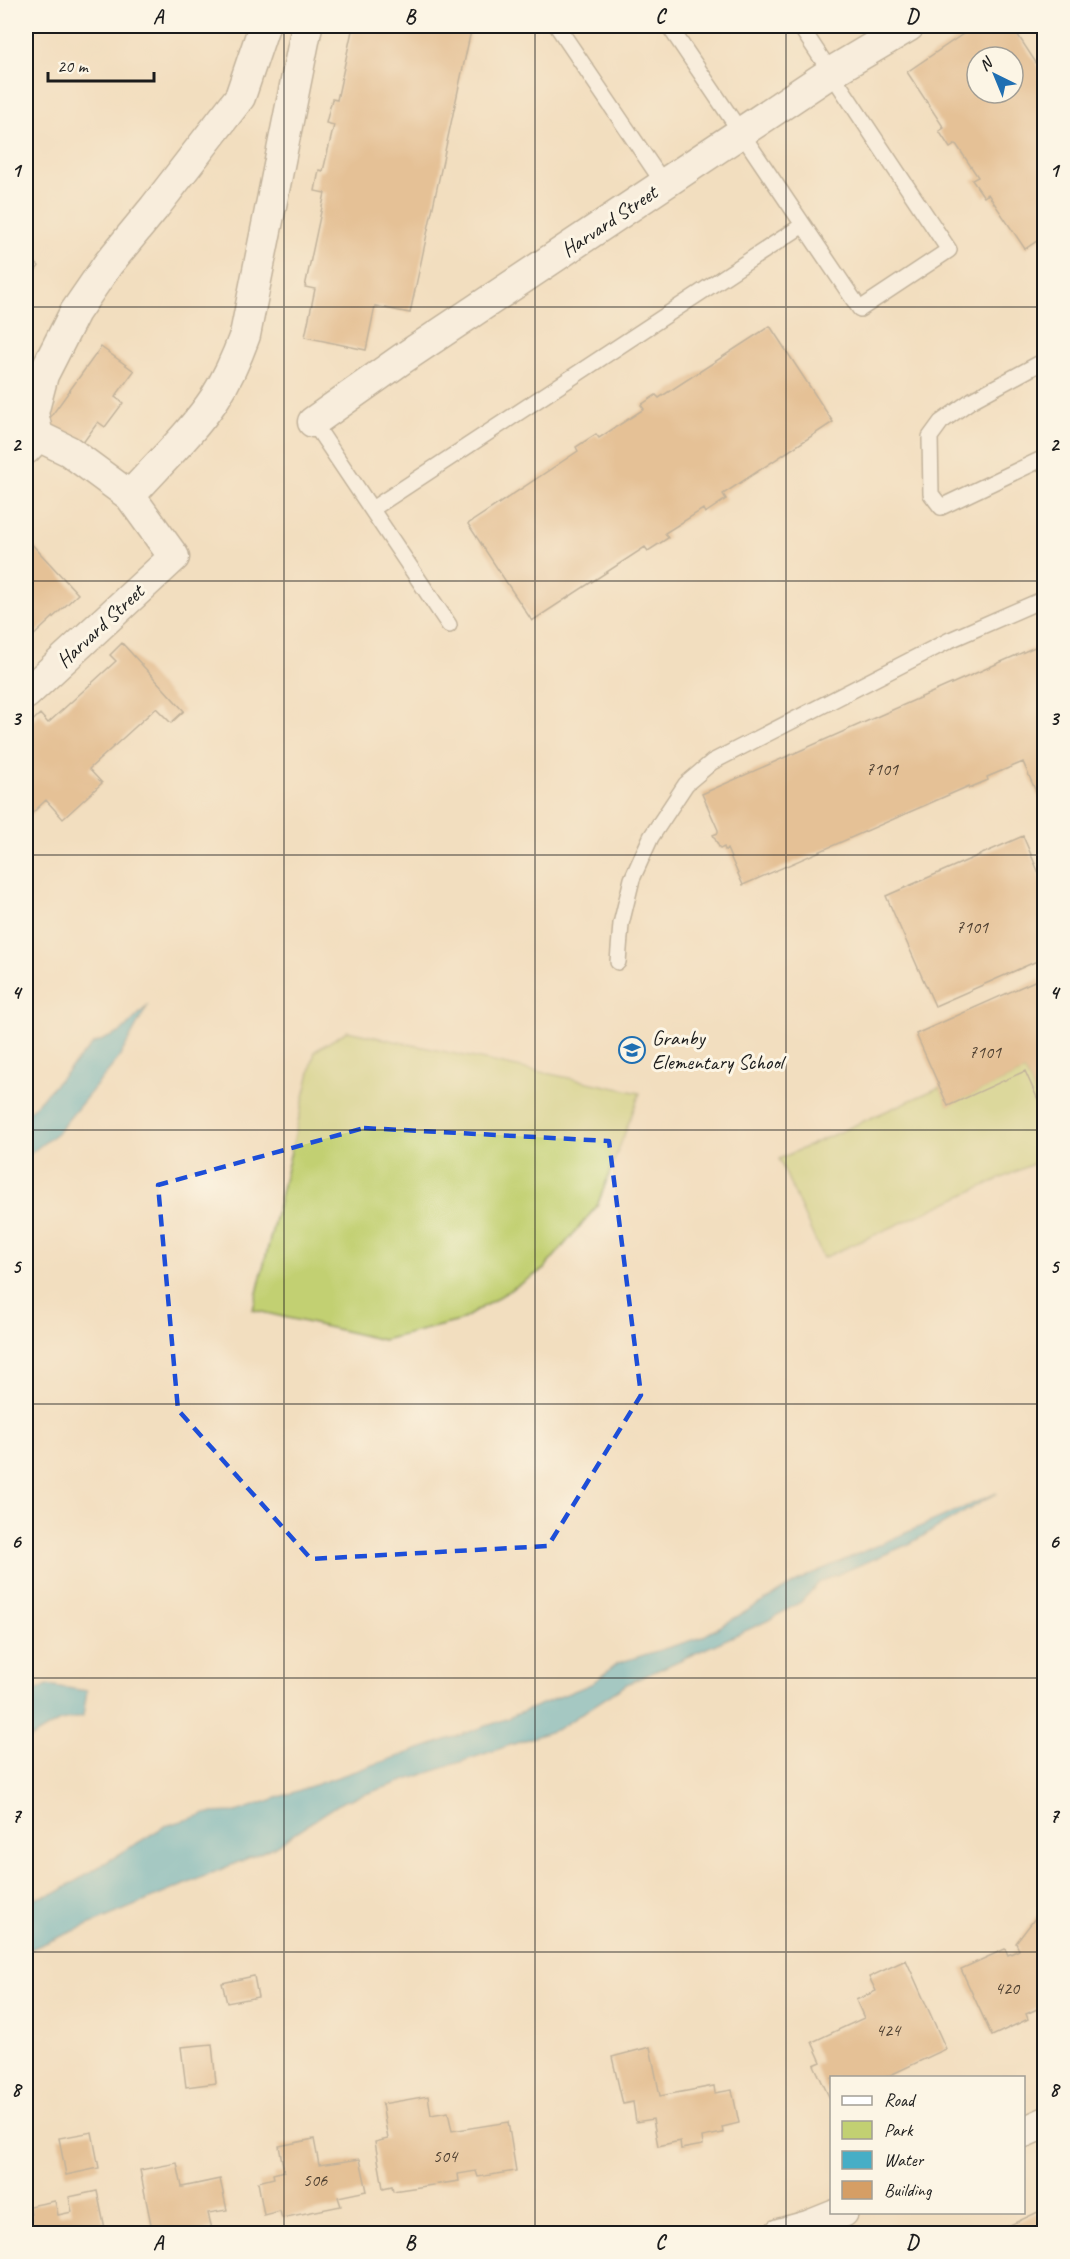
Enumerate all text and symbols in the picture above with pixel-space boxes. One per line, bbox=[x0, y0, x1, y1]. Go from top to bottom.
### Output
text: A bbox=[153, 4, 165, 29]
text: B bbox=[405, 4, 417, 29]
text: C bbox=[655, 4, 667, 29]
text: D bbox=[906, 4, 920, 29]
scale bar bbox=[48, 45, 154, 83]
north arrow bbox=[965, 45, 1025, 105]
text: N bbox=[975, 52, 998, 75]
text: 20 m bbox=[57, 55, 90, 77]
text: 1 bbox=[12, 158, 23, 183]
text: 1 bbox=[1050, 158, 1061, 183]
street label: Harvard Street bbox=[556, 178, 664, 263]
text: 2 bbox=[12, 432, 23, 457]
text: 2 bbox=[1050, 432, 1061, 457]
street label: Harvard Street bbox=[51, 578, 151, 673]
text: 3 bbox=[12, 706, 23, 731]
text: 3 bbox=[1050, 706, 1061, 731]
house number: 7101 bbox=[866, 758, 899, 780]
house number: 7101 bbox=[956, 916, 989, 938]
text: 4 bbox=[12, 980, 24, 1005]
text: 4 bbox=[1050, 980, 1062, 1005]
place label: Granby Elementary School bbox=[652, 1025, 787, 1075]
school or university icon: Granby Elementary School bbox=[617, 1035, 647, 1065]
house number: 7101 bbox=[969, 1041, 1002, 1063]
text: 5 bbox=[12, 1254, 23, 1279]
text: 5 bbox=[1050, 1254, 1061, 1279]
text: 6 bbox=[11, 1529, 22, 1554]
text: 6 bbox=[1049, 1529, 1060, 1554]
text: 7 bbox=[12, 1803, 23, 1828]
text: 7 bbox=[1050, 1803, 1061, 1828]
house number: 420 bbox=[995, 1977, 1021, 1999]
house number: 424 bbox=[876, 2019, 902, 2041]
legend bbox=[830, 2076, 1025, 2214]
text: 8 bbox=[12, 2077, 24, 2102]
text: 8 bbox=[1050, 2077, 1062, 2102]
text: Road bbox=[884, 2089, 917, 2111]
text: Park bbox=[884, 2119, 914, 2141]
house number: 504 bbox=[433, 2145, 459, 2167]
text: Water bbox=[884, 2149, 925, 2171]
house number: 506 bbox=[303, 2169, 328, 2191]
text: Building bbox=[884, 2179, 933, 2201]
text: A bbox=[153, 2230, 165, 2255]
text: B bbox=[405, 2230, 417, 2255]
text: C bbox=[655, 2230, 667, 2255]
text: D bbox=[906, 2230, 920, 2255]

